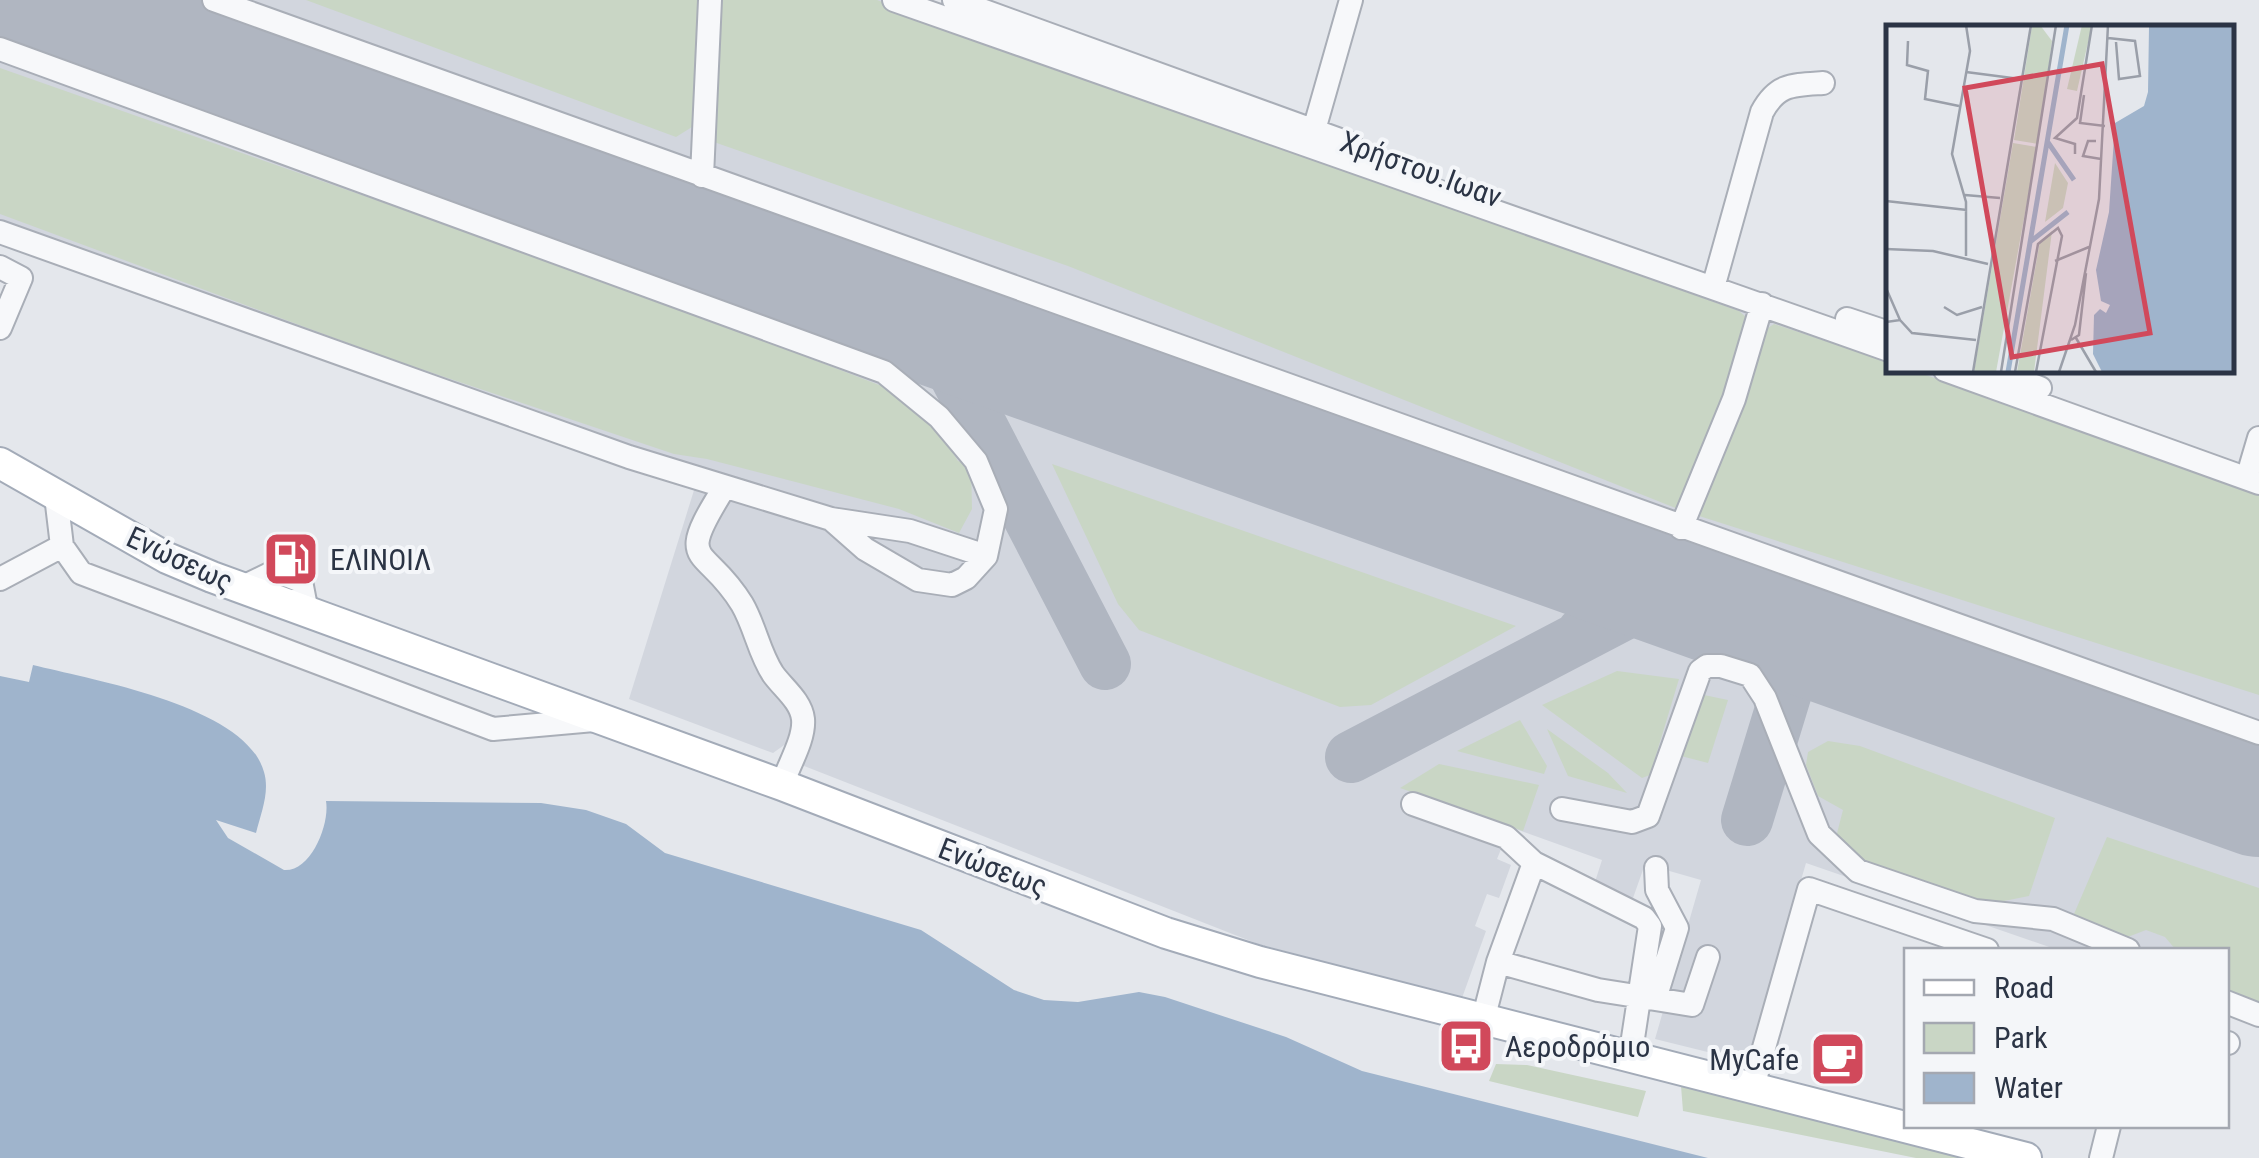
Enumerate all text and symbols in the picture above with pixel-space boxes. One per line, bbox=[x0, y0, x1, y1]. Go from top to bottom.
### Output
inset map bbox=[1886, 25, 2234, 372]
street label: Χρήστου.Ιωαν bbox=[1336, 124, 1507, 214]
street label: Ενώσεως bbox=[121, 519, 239, 599]
fuel station icon: ΕΛΙΝΟΙΛ bbox=[261, 529, 321, 589]
place label: ΕΛΙΝΟΙΛ bbox=[330, 542, 431, 577]
street label: Ενώσεως bbox=[934, 830, 1052, 904]
legend bbox=[1904, 948, 2229, 1128]
text: Road bbox=[1994, 970, 2054, 1005]
bus stop icon: Αεροδρόμιο bbox=[1436, 1016, 1496, 1076]
text: Park bbox=[1994, 1020, 2048, 1055]
place label: Αεροδρόμιο bbox=[1505, 1029, 1650, 1064]
cafe icon: MyCafe bbox=[1808, 1029, 1868, 1089]
place label: MyCafe bbox=[1709, 1042, 1799, 1077]
text: Water bbox=[1994, 1070, 2063, 1105]

